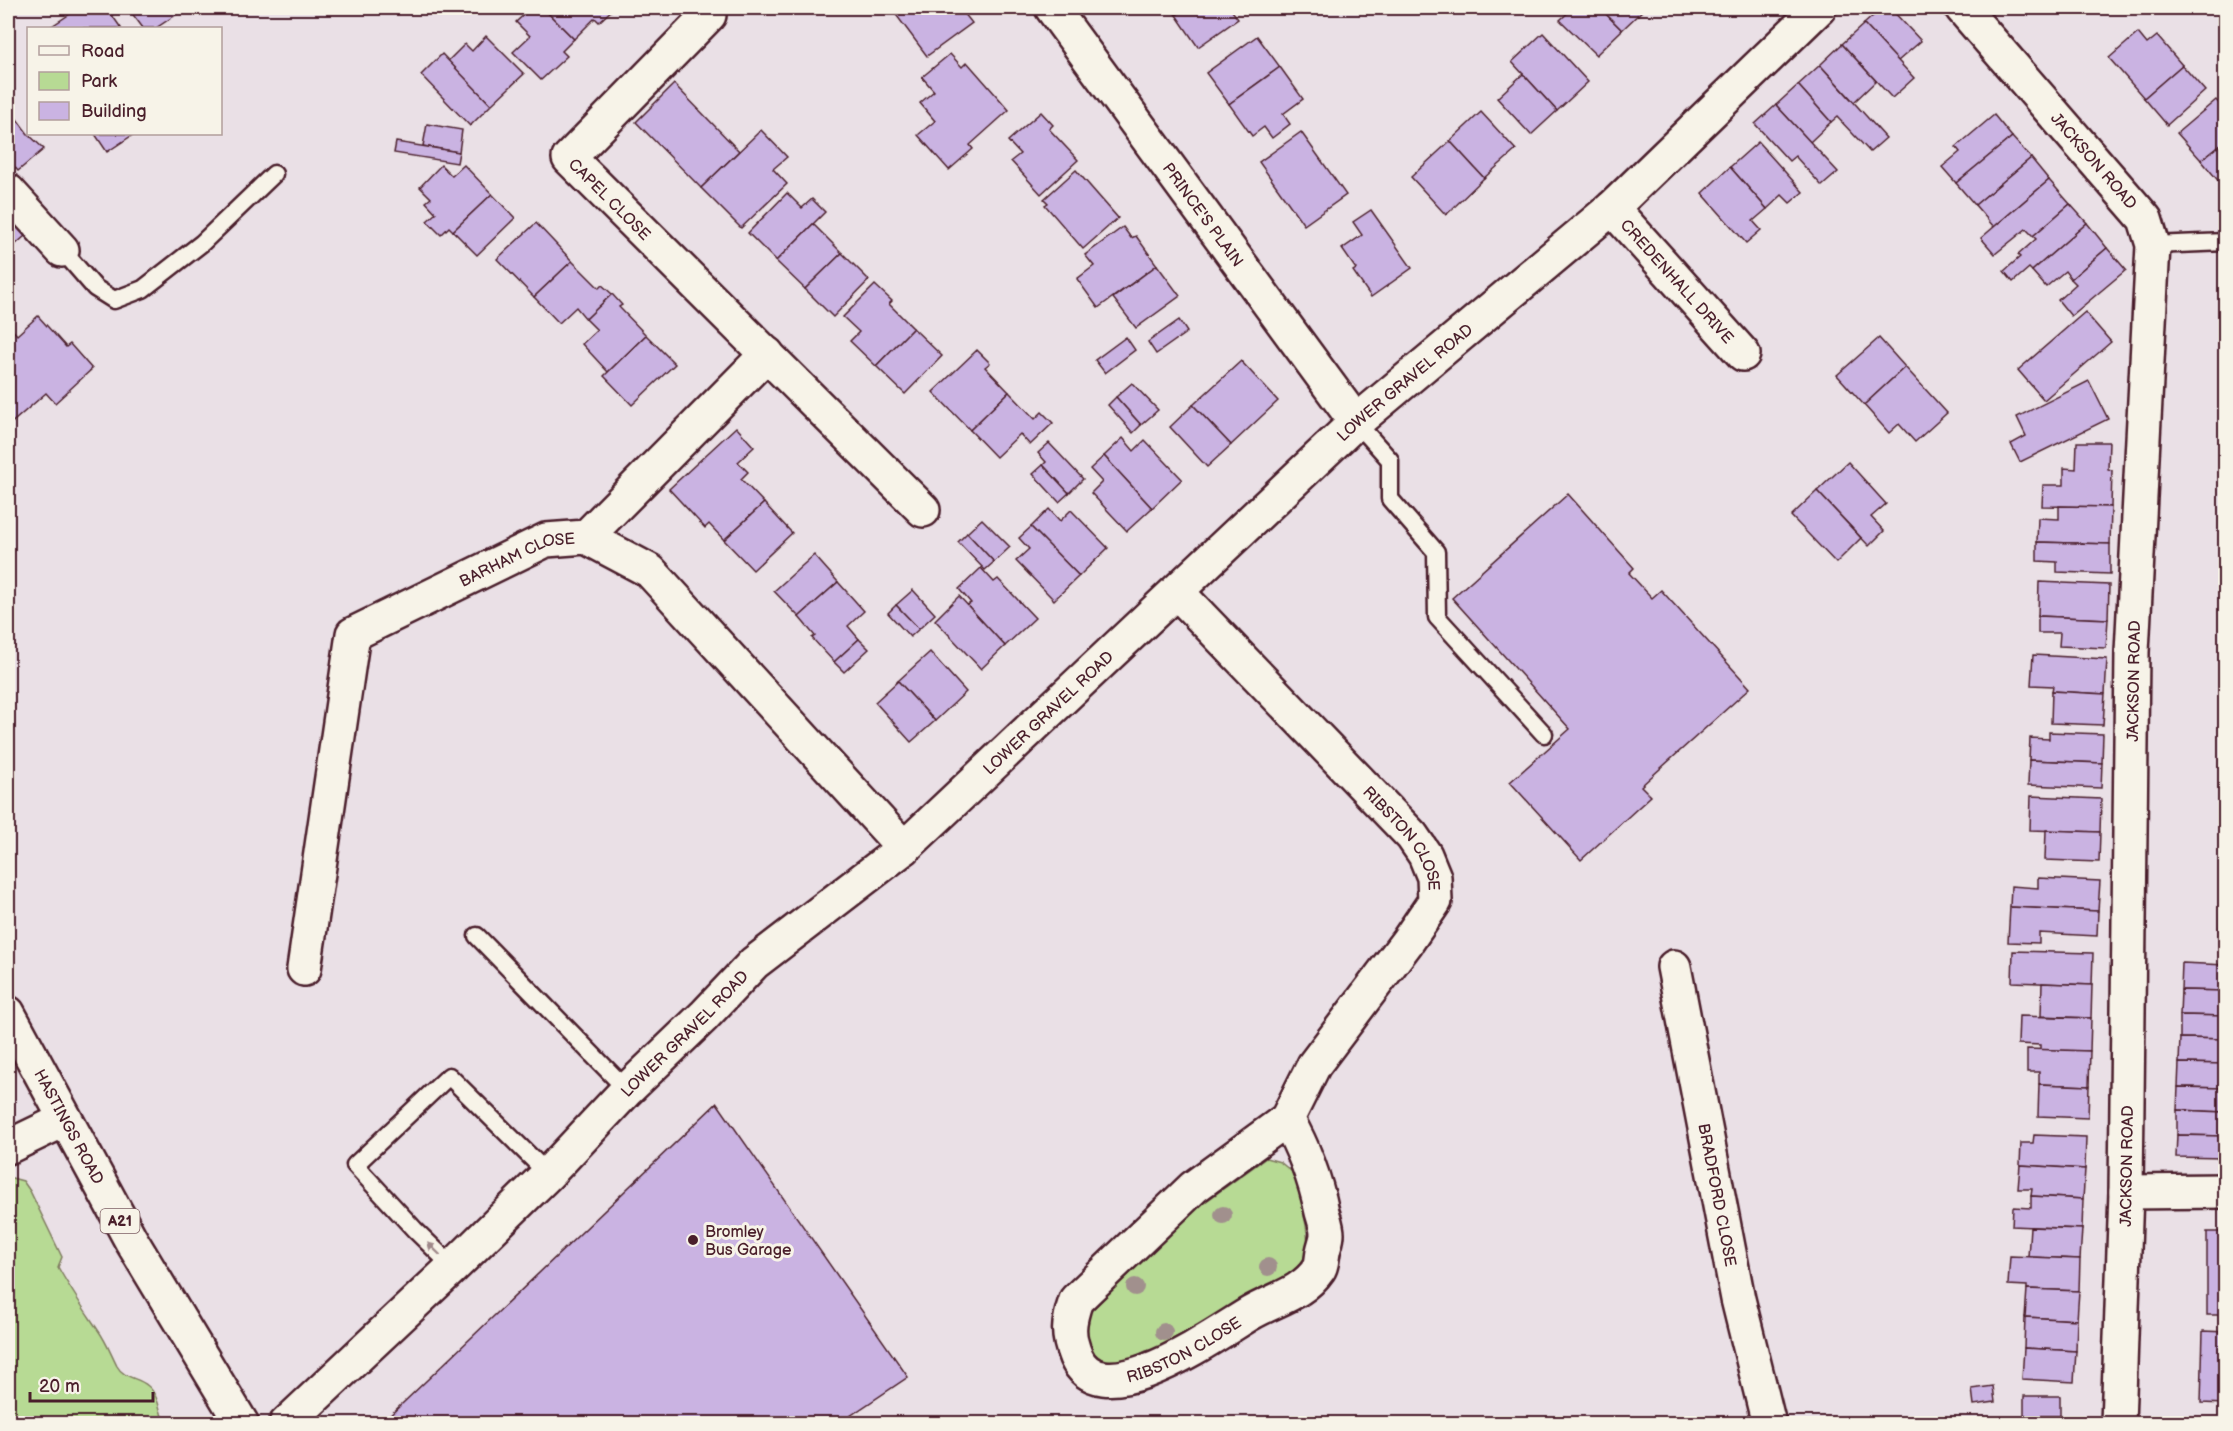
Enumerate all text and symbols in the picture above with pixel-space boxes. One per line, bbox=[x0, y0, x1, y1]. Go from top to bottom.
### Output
legend bbox=[27, 27, 222, 135]
text: Road bbox=[81, 41, 125, 62]
text: Park bbox=[81, 71, 117, 92]
text: Building bbox=[81, 101, 147, 122]
street label: JACKSON ROAD bbox=[2046, 109, 2140, 214]
street label: CAPEL CLOSE bbox=[564, 155, 654, 245]
street label: PRINCE'S PLAIN bbox=[1158, 160, 1247, 271]
street label: CREDENHALL DRIVE bbox=[1616, 216, 1737, 348]
street label: LOWER GRAVEL ROAD bbox=[1334, 321, 1477, 446]
street label: BARHAM CLOSE bbox=[457, 530, 576, 592]
street label: JACKSON ROAD bbox=[2124, 620, 2145, 742]
street label: LOWER GRAVEL ROAD bbox=[980, 648, 1118, 779]
street label: RIBSTON CLOSE bbox=[1358, 783, 1443, 891]
street label: LOWER GRAVEL ROAD bbox=[618, 967, 753, 1101]
street label: HASTINGS ROAD bbox=[29, 1066, 107, 1188]
street label: JACKSON ROAD bbox=[2117, 1105, 2138, 1227]
street label: BRADFORD CLOSE bbox=[1693, 1122, 1740, 1268]
road number: A21 bbox=[100, 1209, 140, 1233]
place label: Bromley Bus Garage bbox=[705, 1223, 792, 1260]
marker: Bromley Bus Garage bbox=[686, 1233, 700, 1247]
one-way arrow bbox=[427, 1242, 441, 1256]
street label: RIBSTON CLOSE bbox=[1125, 1313, 1245, 1387]
scale bar bbox=[30, 1365, 153, 1403]
text: 20 m bbox=[39, 1376, 80, 1397]

